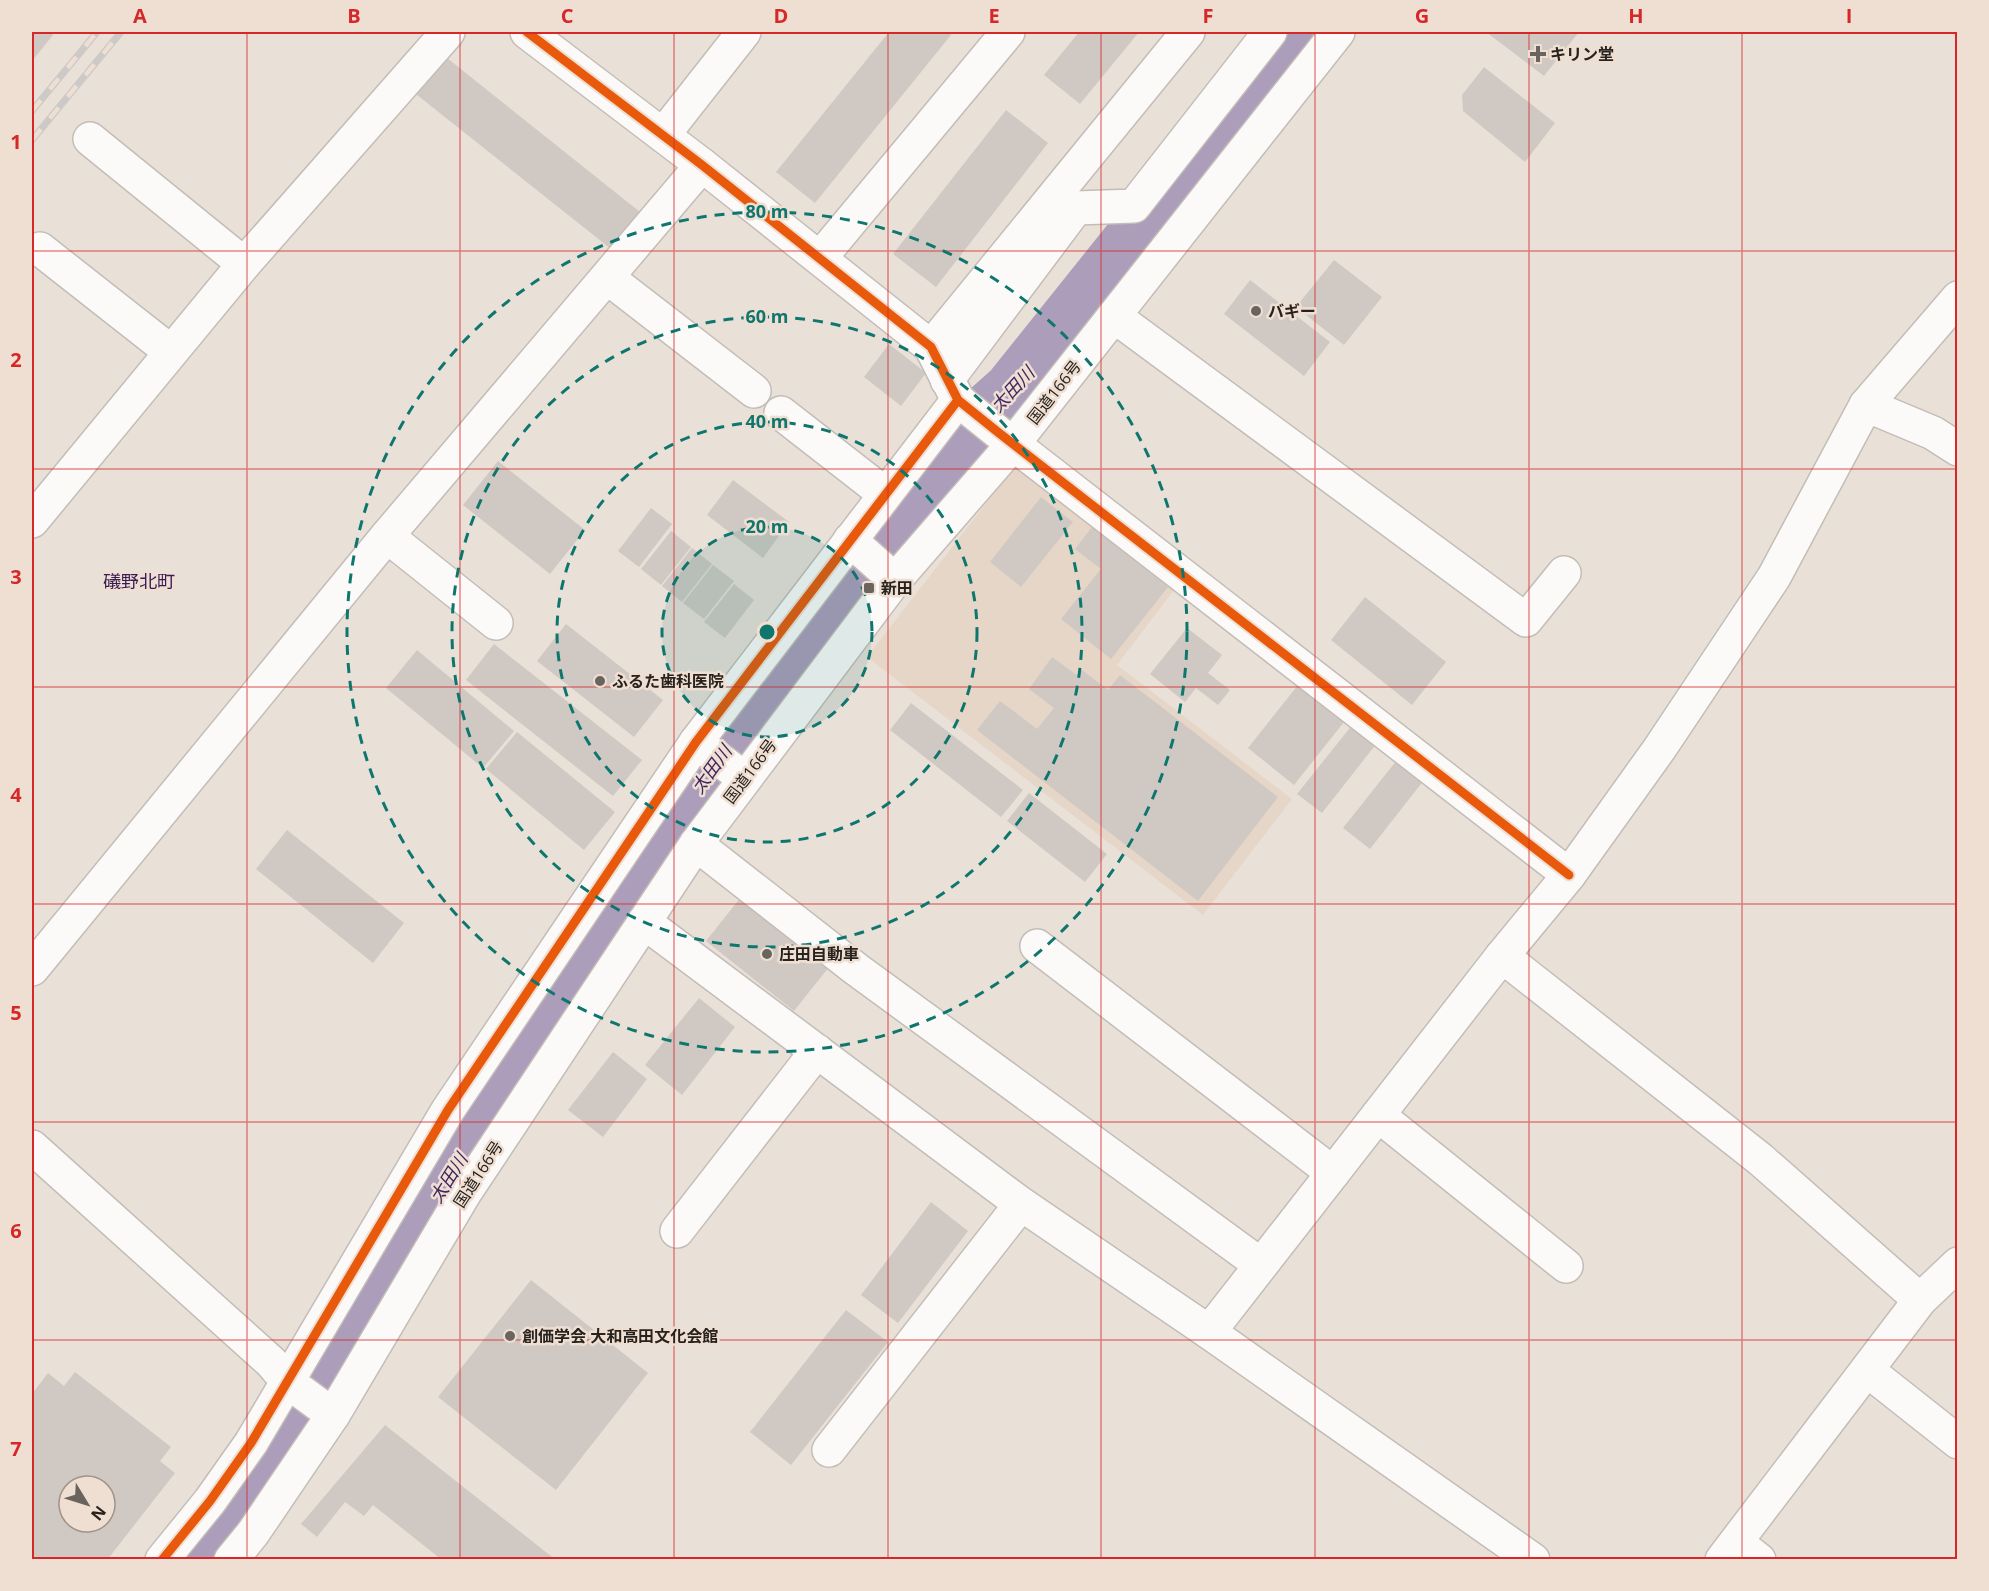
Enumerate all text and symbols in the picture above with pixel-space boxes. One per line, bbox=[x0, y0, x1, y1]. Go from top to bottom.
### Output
text: A bbox=[133, 2, 147, 29]
text: B bbox=[347, 2, 361, 29]
text: C bbox=[561, 2, 574, 29]
text: D bbox=[774, 2, 788, 29]
text: E bbox=[988, 2, 1000, 29]
text: F bbox=[1203, 2, 1213, 29]
text: G bbox=[1415, 2, 1429, 29]
text: H bbox=[1628, 2, 1644, 29]
text: I bbox=[1846, 2, 1852, 29]
place label: キリン堂 bbox=[1550, 43, 1614, 65]
marker: キリン堂 bbox=[1531, 47, 1545, 61]
text: 1 bbox=[10, 128, 22, 155]
text: 80 m bbox=[746, 199, 788, 223]
place label: バギー bbox=[1268, 300, 1316, 322]
text: 60 m bbox=[746, 304, 788, 328]
marker: バギー bbox=[1249, 304, 1263, 318]
text: 2 bbox=[10, 346, 22, 373]
street label: 国道166号 bbox=[1022, 355, 1086, 429]
water label: 太田川 bbox=[985, 360, 1041, 417]
text: 40 m bbox=[746, 409, 788, 433]
text: 20 m bbox=[746, 514, 788, 538]
text: 3 bbox=[10, 563, 22, 590]
district label: 礒野北町 bbox=[103, 569, 175, 593]
place label: 新田 bbox=[881, 577, 913, 599]
marker: 新田 bbox=[862, 581, 876, 595]
centre of rings bbox=[757, 622, 777, 642]
place label: ふるた歯科医院 bbox=[612, 670, 724, 692]
marker: ふるた歯科医院 bbox=[593, 674, 607, 688]
street label: 国道166号 bbox=[719, 734, 781, 808]
water label: 太田川 bbox=[685, 738, 738, 798]
text: 4 bbox=[10, 781, 22, 808]
place label: 庄田自動車 bbox=[779, 943, 859, 965]
marker: 庄田自動車 bbox=[760, 947, 774, 961]
text: 5 bbox=[10, 999, 22, 1026]
street label: 国道166号 bbox=[448, 1136, 508, 1212]
water label: 太田川 bbox=[424, 1147, 474, 1207]
text: 6 bbox=[10, 1217, 22, 1244]
place label: 創価学会 大和高田文化会館 bbox=[522, 1325, 718, 1347]
marker: 創価学会 大和高田文化会館 bbox=[503, 1329, 517, 1343]
text: 7 bbox=[10, 1435, 22, 1462]
north arrow bbox=[57, 1474, 117, 1534]
text: N bbox=[86, 1501, 111, 1525]

